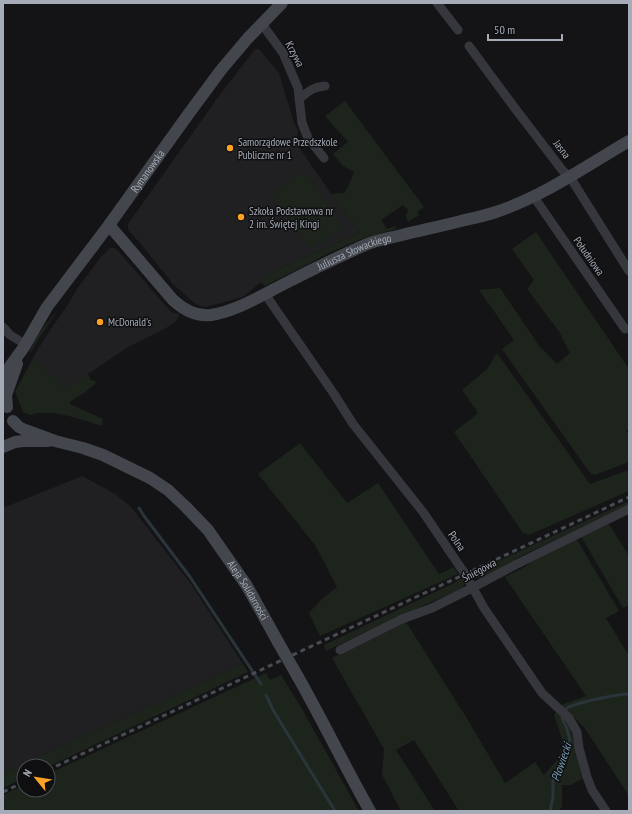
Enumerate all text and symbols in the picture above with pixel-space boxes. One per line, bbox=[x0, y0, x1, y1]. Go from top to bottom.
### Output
scale bar bbox=[488, 16, 562, 42]
text: 50 m bbox=[494, 22, 515, 37]
street label: Krzywa bbox=[282, 39, 308, 69]
place label: Samorządowe Przedszkole Publiczne nr 1 bbox=[238, 135, 338, 162]
street label: Jasna bbox=[550, 136, 574, 161]
marker: Samorządowe Przedszkole Publiczne nr 1 bbox=[225, 143, 235, 153]
street label: Rymanowska bbox=[128, 147, 168, 195]
place label: Szkoła Podstawowa nr 2 im. Świętej Kingi bbox=[249, 204, 333, 231]
marker: Szkoła Podstawowa nr 2 im. Świętej Kingi bbox=[236, 212, 246, 222]
street label: Juliusza Słowackiego bbox=[314, 231, 393, 274]
street label: Południowa bbox=[571, 234, 607, 278]
place label: McDonald's bbox=[108, 315, 151, 329]
marker: McDonald's bbox=[95, 317, 105, 327]
street label: Polna bbox=[445, 528, 469, 554]
street label: Śniegowa bbox=[460, 555, 498, 585]
street label: Aleja Solidarności bbox=[224, 558, 271, 623]
water label: Płowiecki bbox=[547, 740, 575, 783]
north arrow bbox=[16, 758, 56, 798]
text: N bbox=[20, 767, 35, 779]

